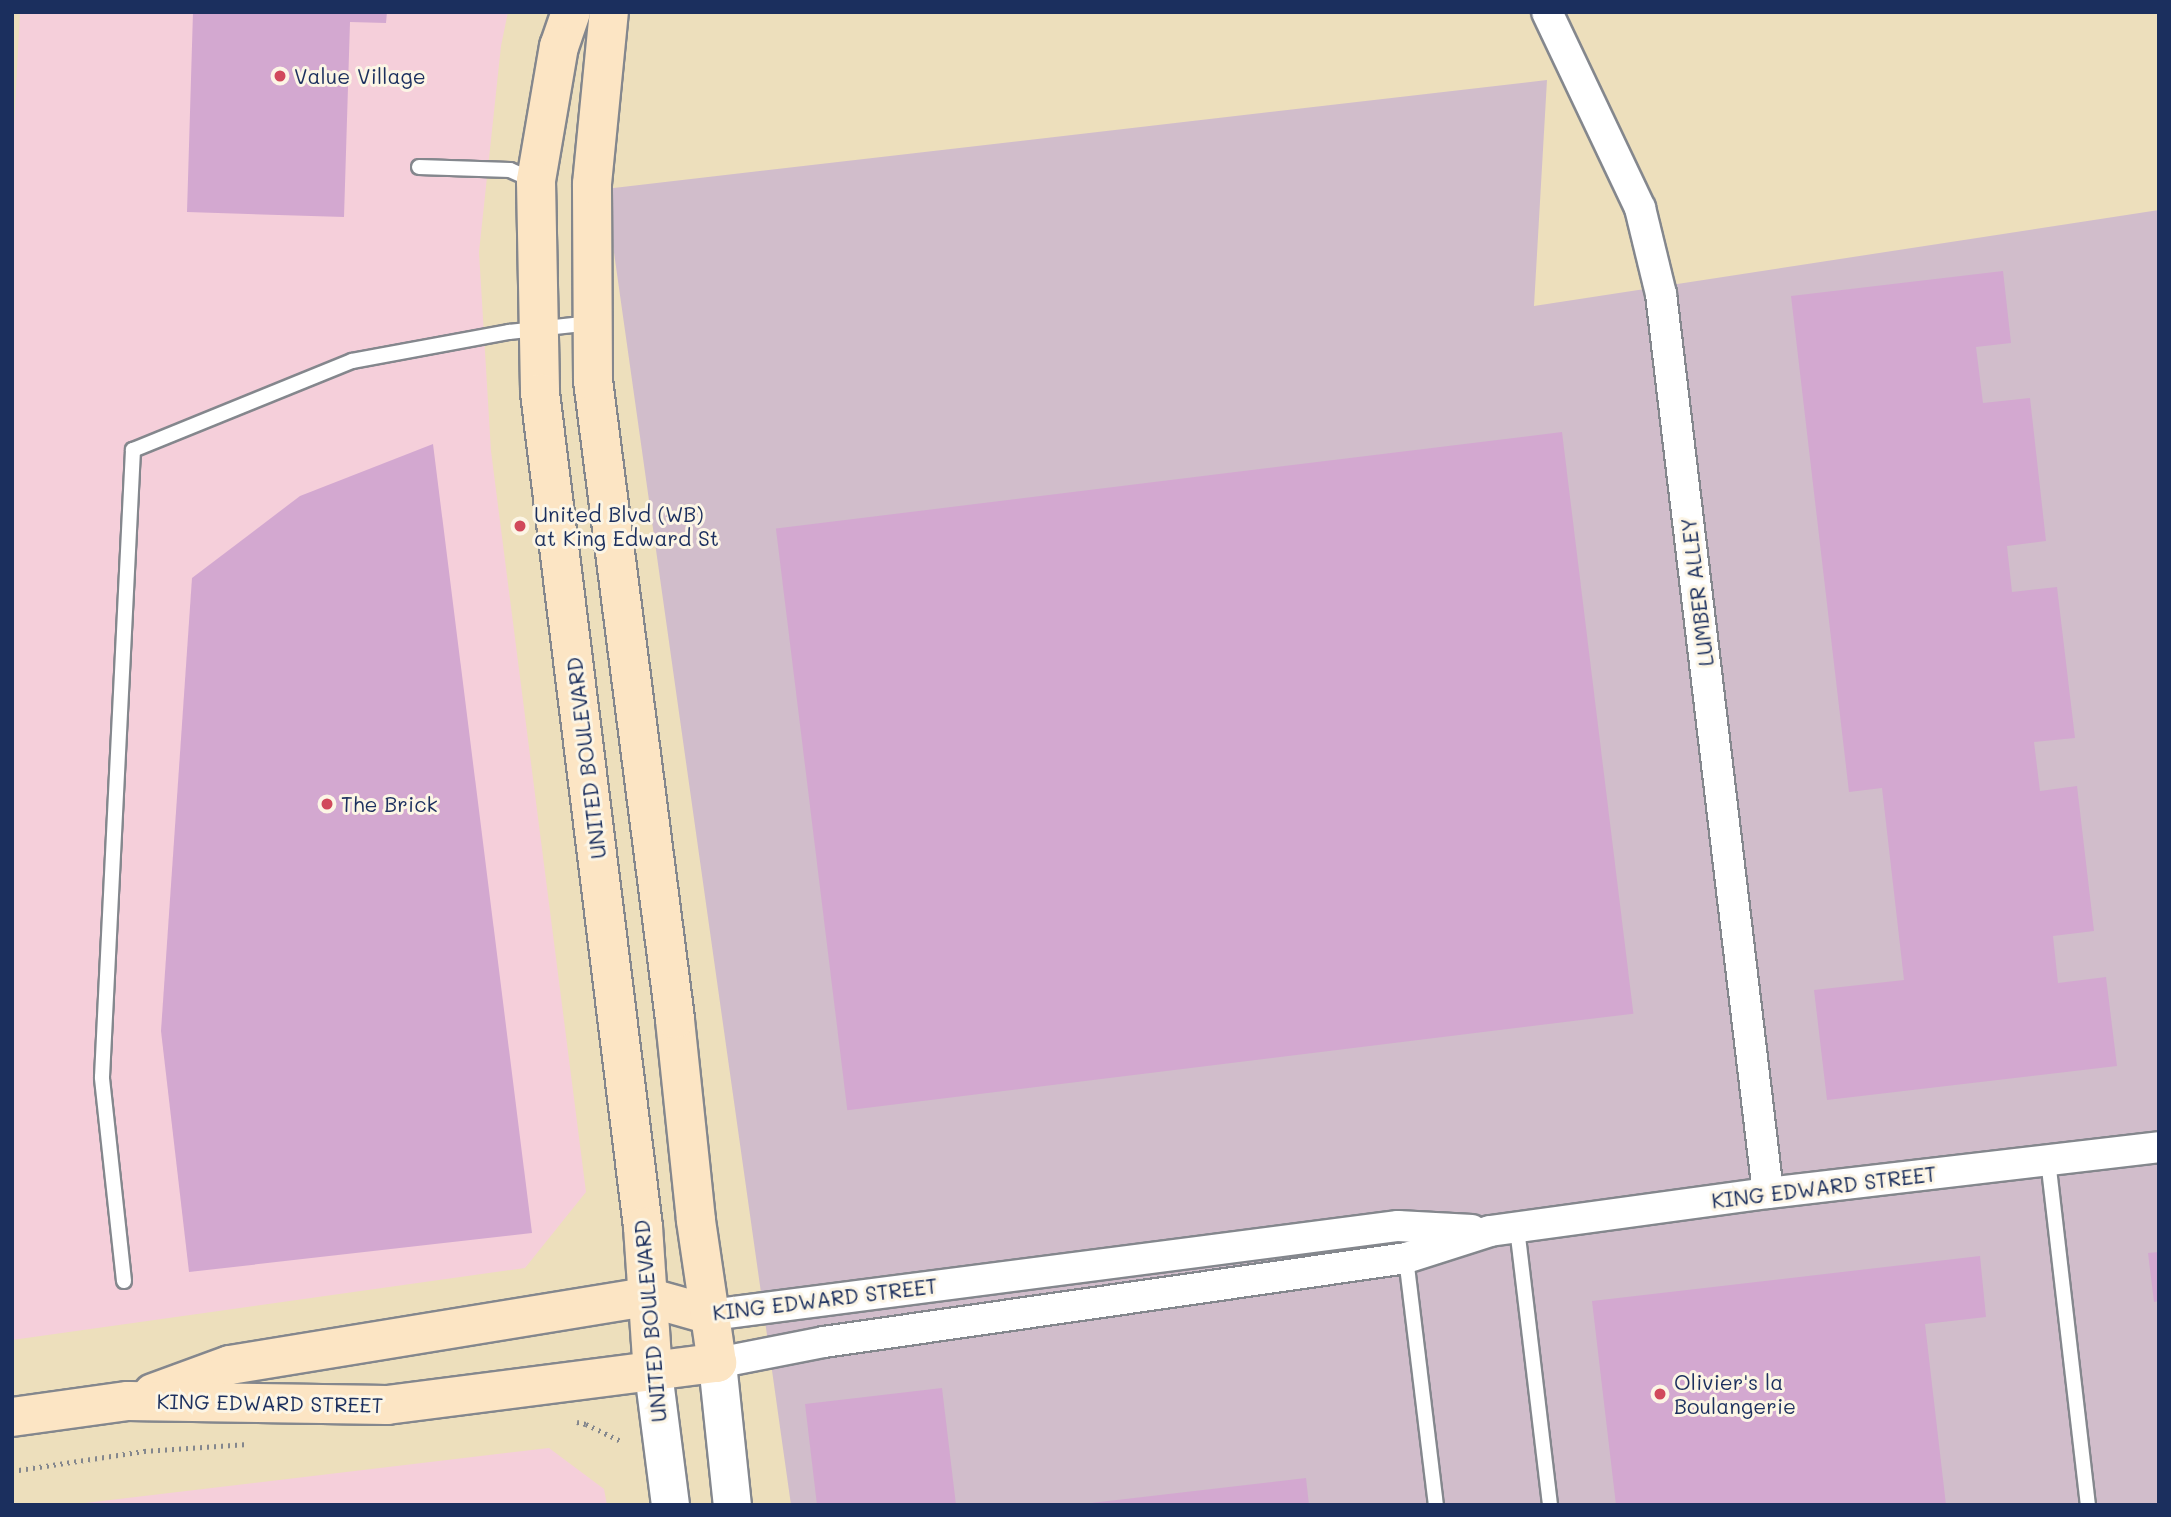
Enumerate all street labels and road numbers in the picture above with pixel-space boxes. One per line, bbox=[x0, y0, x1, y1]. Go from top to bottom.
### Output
street label: LUMBER ALLEY bbox=[1675, 516, 1719, 668]
street label: UNITED BOULEVARD bbox=[561, 656, 611, 860]
street label: KING EDWARD STREET bbox=[1710, 1161, 1938, 1213]
street label: UNITED BOULEVARD bbox=[629, 1219, 671, 1423]
street label: KING EDWARD STREET bbox=[711, 1273, 939, 1325]
street label: KING EDWARD STREET bbox=[157, 1388, 383, 1418]

